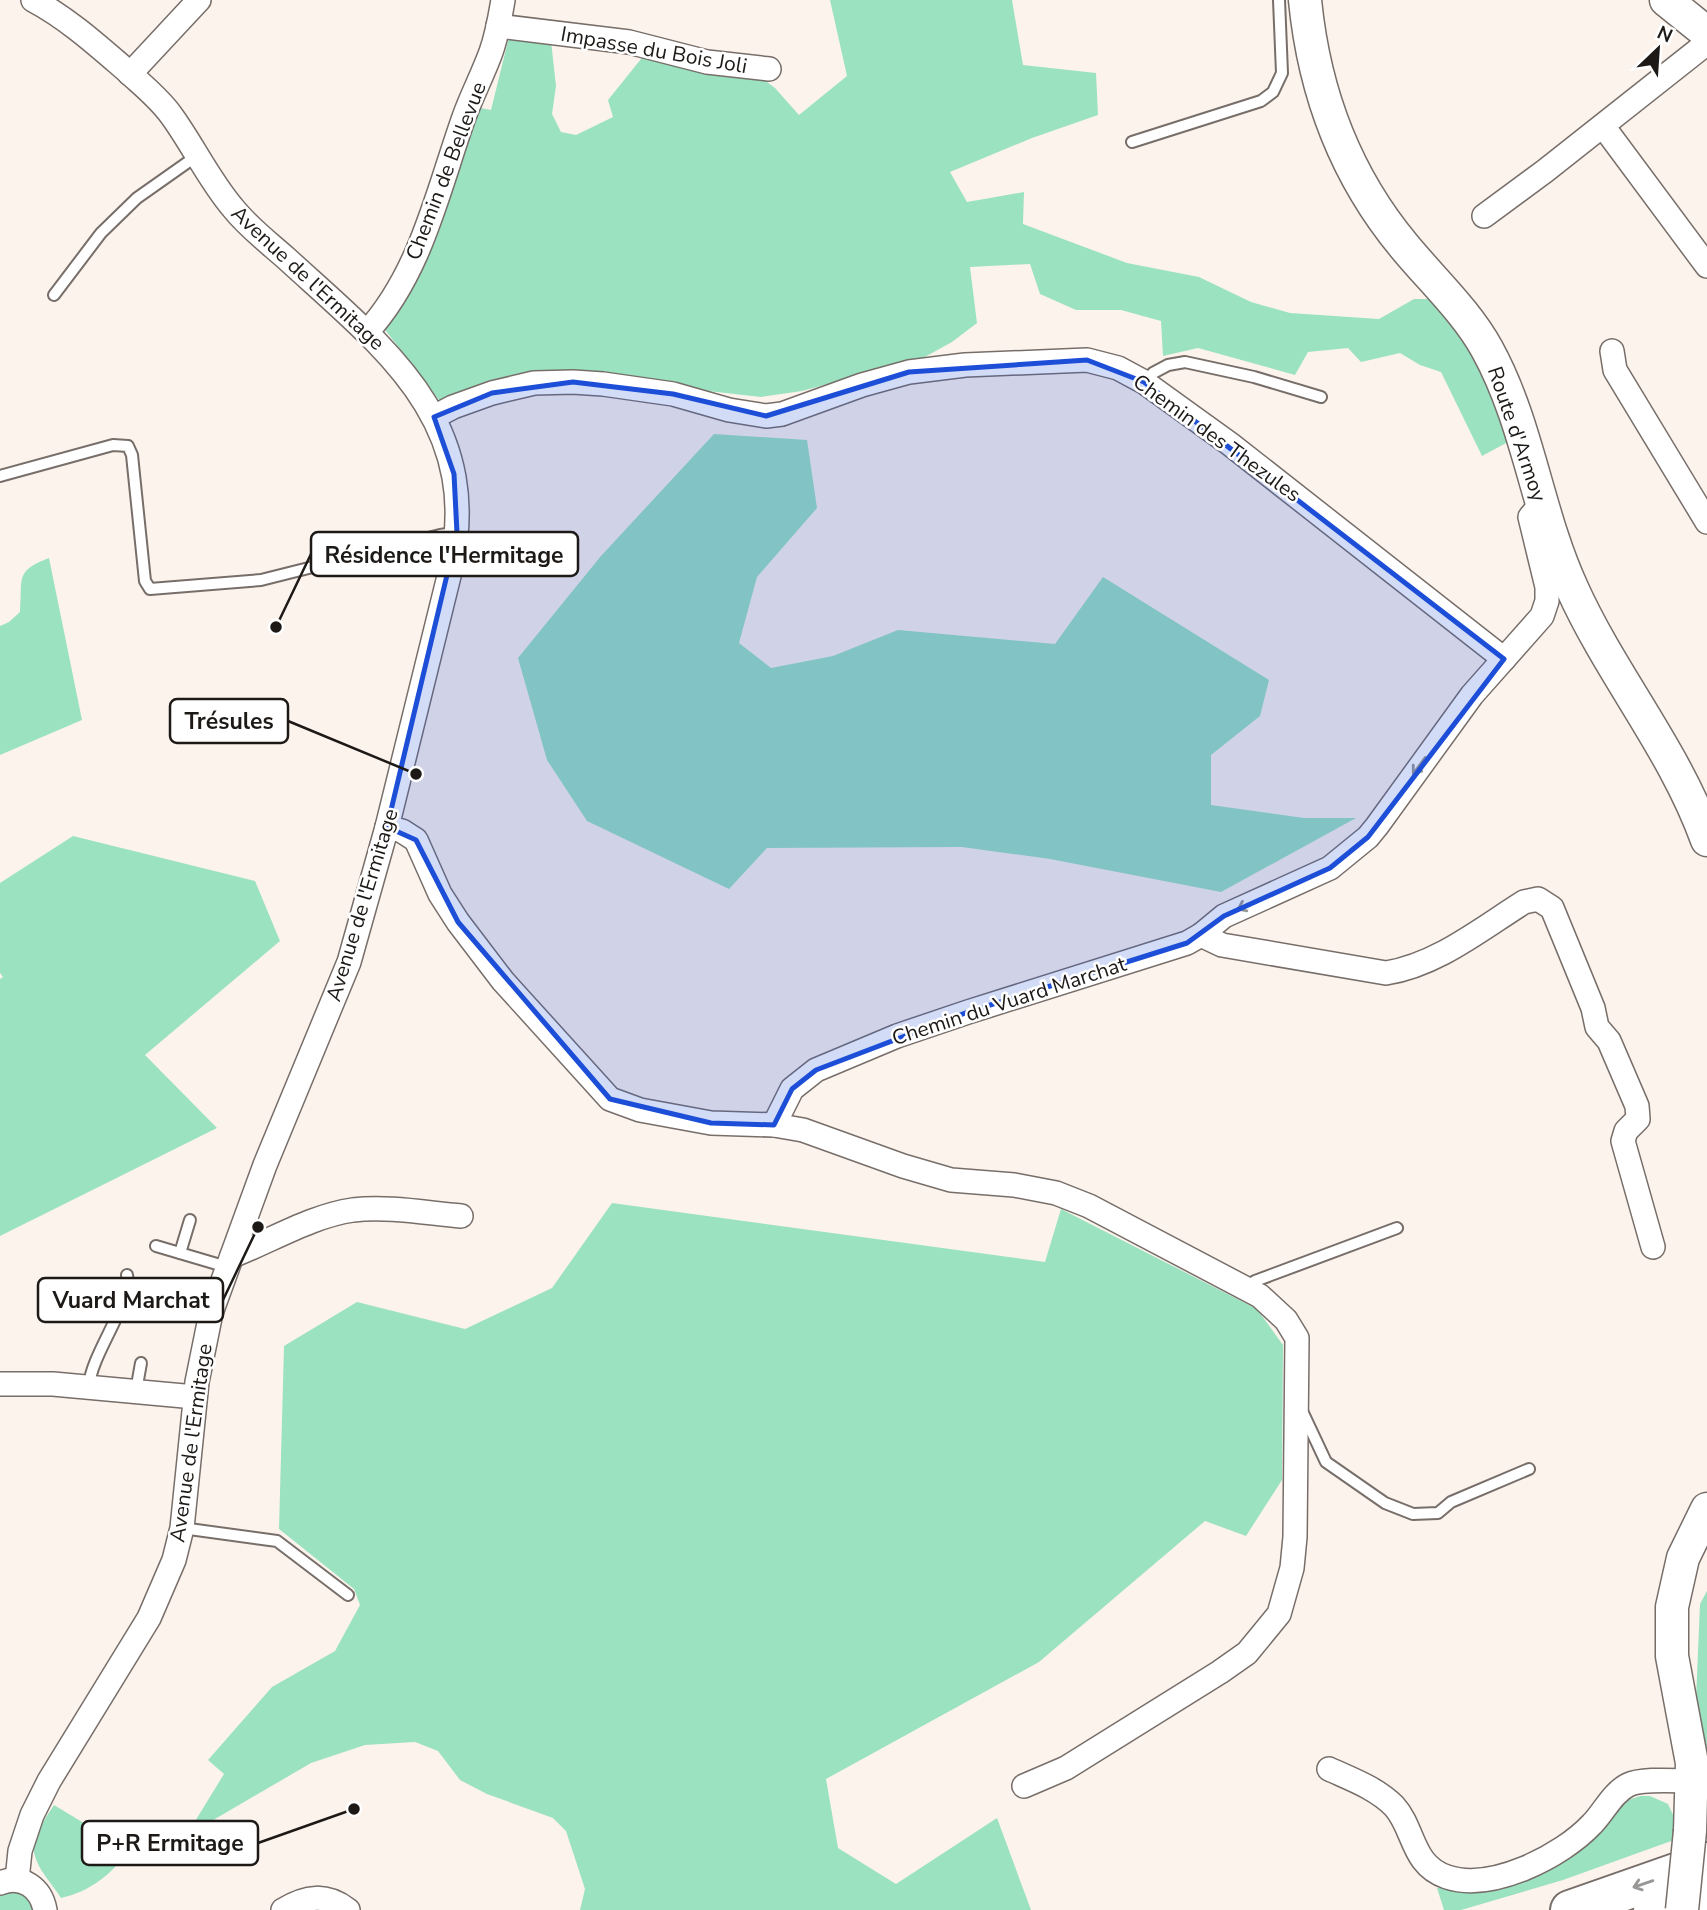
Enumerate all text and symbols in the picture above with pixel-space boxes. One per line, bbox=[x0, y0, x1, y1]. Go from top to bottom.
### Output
north arrow bbox=[1623, 14, 1693, 84]
street label: Impasse du Bois Joli bbox=[559, 20, 749, 80]
text: N bbox=[1653, 20, 1677, 49]
street label: Chemin de Bellevue bbox=[399, 78, 493, 264]
street label: Avenue de l'Ermitage bbox=[225, 199, 391, 357]
street label: Route d'Armoy bbox=[1481, 363, 1553, 505]
street label: Chemin des Thezules bbox=[1128, 368, 1306, 508]
callout: Résidence l'Hermitage bbox=[311, 532, 578, 576]
text: Résidence l'Hermitage bbox=[325, 540, 564, 571]
callout: Trésules bbox=[170, 699, 288, 743]
text: Trésules bbox=[184, 706, 274, 737]
one-way arrow bbox=[1412, 756, 1426, 775]
street label: Avenue de l'Ermitage bbox=[319, 805, 405, 1005]
one-way arrow bbox=[1237, 899, 1258, 912]
street label: Chemin du Vuard Marchat bbox=[888, 950, 1130, 1052]
callout: Vuard Marchat bbox=[38, 1278, 223, 1322]
text: Vuard Marchat bbox=[51, 1285, 210, 1316]
street label: Avenue de l'Ermitage bbox=[163, 1342, 219, 1544]
callout: P+R Ermitage bbox=[82, 1821, 258, 1865]
text: P+R Ermitage bbox=[96, 1828, 244, 1859]
one-way arrow bbox=[1632, 1879, 1654, 1891]

